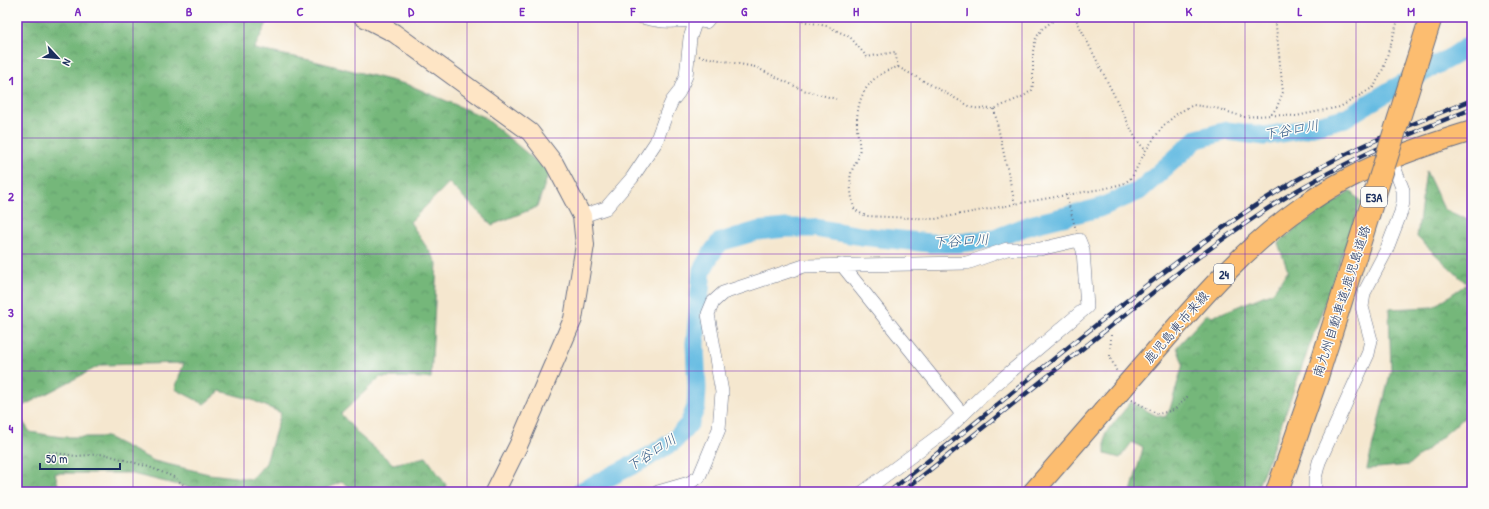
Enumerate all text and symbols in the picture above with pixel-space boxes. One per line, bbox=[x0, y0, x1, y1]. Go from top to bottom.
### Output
text: A bbox=[75, 2, 82, 20]
text: B bbox=[186, 2, 193, 20]
text: C bbox=[296, 2, 304, 20]
text: D bbox=[408, 2, 415, 20]
text: E bbox=[519, 2, 525, 20]
text: F bbox=[630, 2, 637, 20]
text: G bbox=[741, 2, 748, 20]
text: H bbox=[853, 2, 859, 20]
text: I bbox=[965, 2, 969, 20]
text: J bbox=[1076, 2, 1081, 20]
text: K bbox=[1186, 2, 1193, 20]
text: L bbox=[1298, 2, 1303, 20]
text: M bbox=[1407, 2, 1415, 20]
north arrow bbox=[38, 38, 78, 78]
text: N bbox=[59, 57, 75, 68]
text: 1 bbox=[9, 71, 14, 89]
water label: 下谷口川 bbox=[1262, 115, 1320, 143]
text: 2 bbox=[8, 187, 15, 205]
road number: E3A bbox=[1361, 187, 1387, 207]
street label: 南九州自動車道;鹿児島道路 bbox=[1308, 223, 1374, 379]
water label: 下谷口川 bbox=[933, 229, 989, 251]
road number: 24 bbox=[1214, 264, 1234, 284]
street label: 鹿児島東市来線 bbox=[1139, 286, 1213, 367]
text: 3 bbox=[8, 303, 14, 321]
text: 4 bbox=[9, 419, 14, 437]
water label: 下谷口川 bbox=[622, 429, 680, 475]
scale bar bbox=[40, 445, 120, 471]
text: 50 m bbox=[46, 450, 67, 467]

